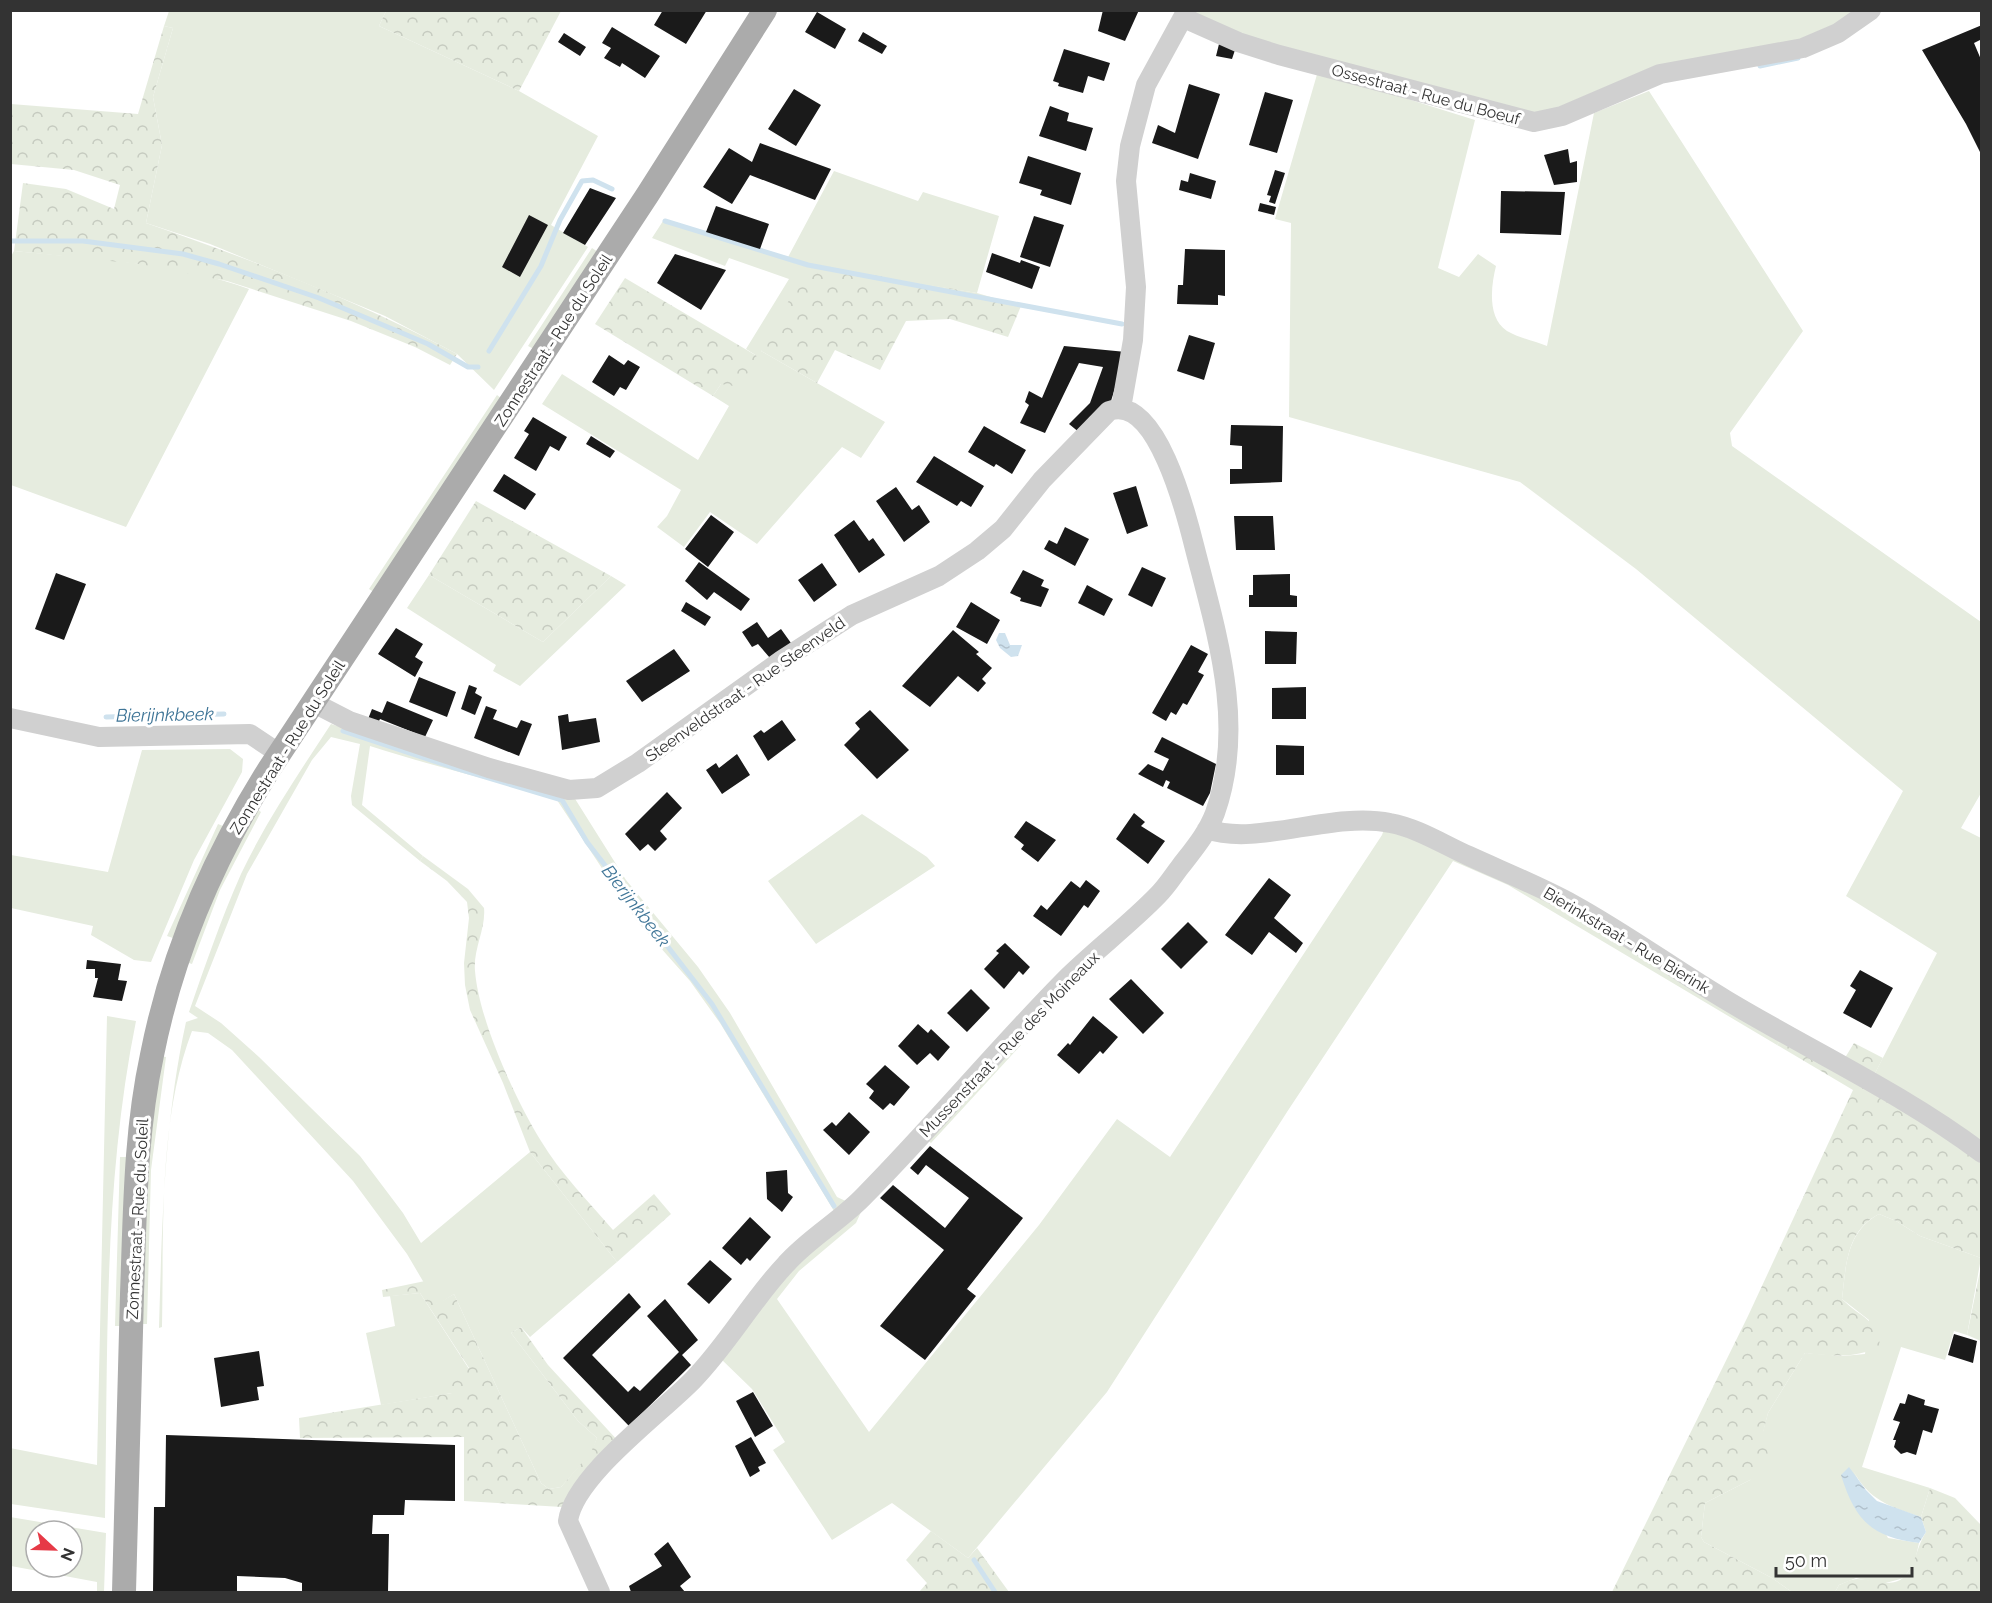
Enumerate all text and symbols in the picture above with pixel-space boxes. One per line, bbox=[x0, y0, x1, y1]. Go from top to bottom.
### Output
street label: Ossestraat - Rue du Boeuf bbox=[1330, 60, 1523, 129]
street label: Zonnestraat - Rue du Soleil bbox=[491, 250, 617, 430]
street label: Steenveldstraat - Rue Steenveld bbox=[642, 613, 849, 766]
street label: Zonnestraat - Rue du Soleil bbox=[226, 656, 349, 838]
water label: Bierijnkbeek bbox=[116, 703, 215, 726]
water label: Bierijnkbeek bbox=[598, 861, 675, 951]
street label: Bierinkstraat - Rue Bierink bbox=[1540, 883, 1714, 998]
street label: Mussenstraat - Rue des Moineaux bbox=[916, 948, 1103, 1141]
street label: Zonnestraat - Rue du Soleil bbox=[123, 1117, 152, 1320]
north arrow bbox=[24, 1519, 84, 1579]
scale bar bbox=[1776, 1540, 1912, 1578]
text: N bbox=[56, 1545, 79, 1564]
text: 50 m bbox=[1785, 1550, 1827, 1571]

